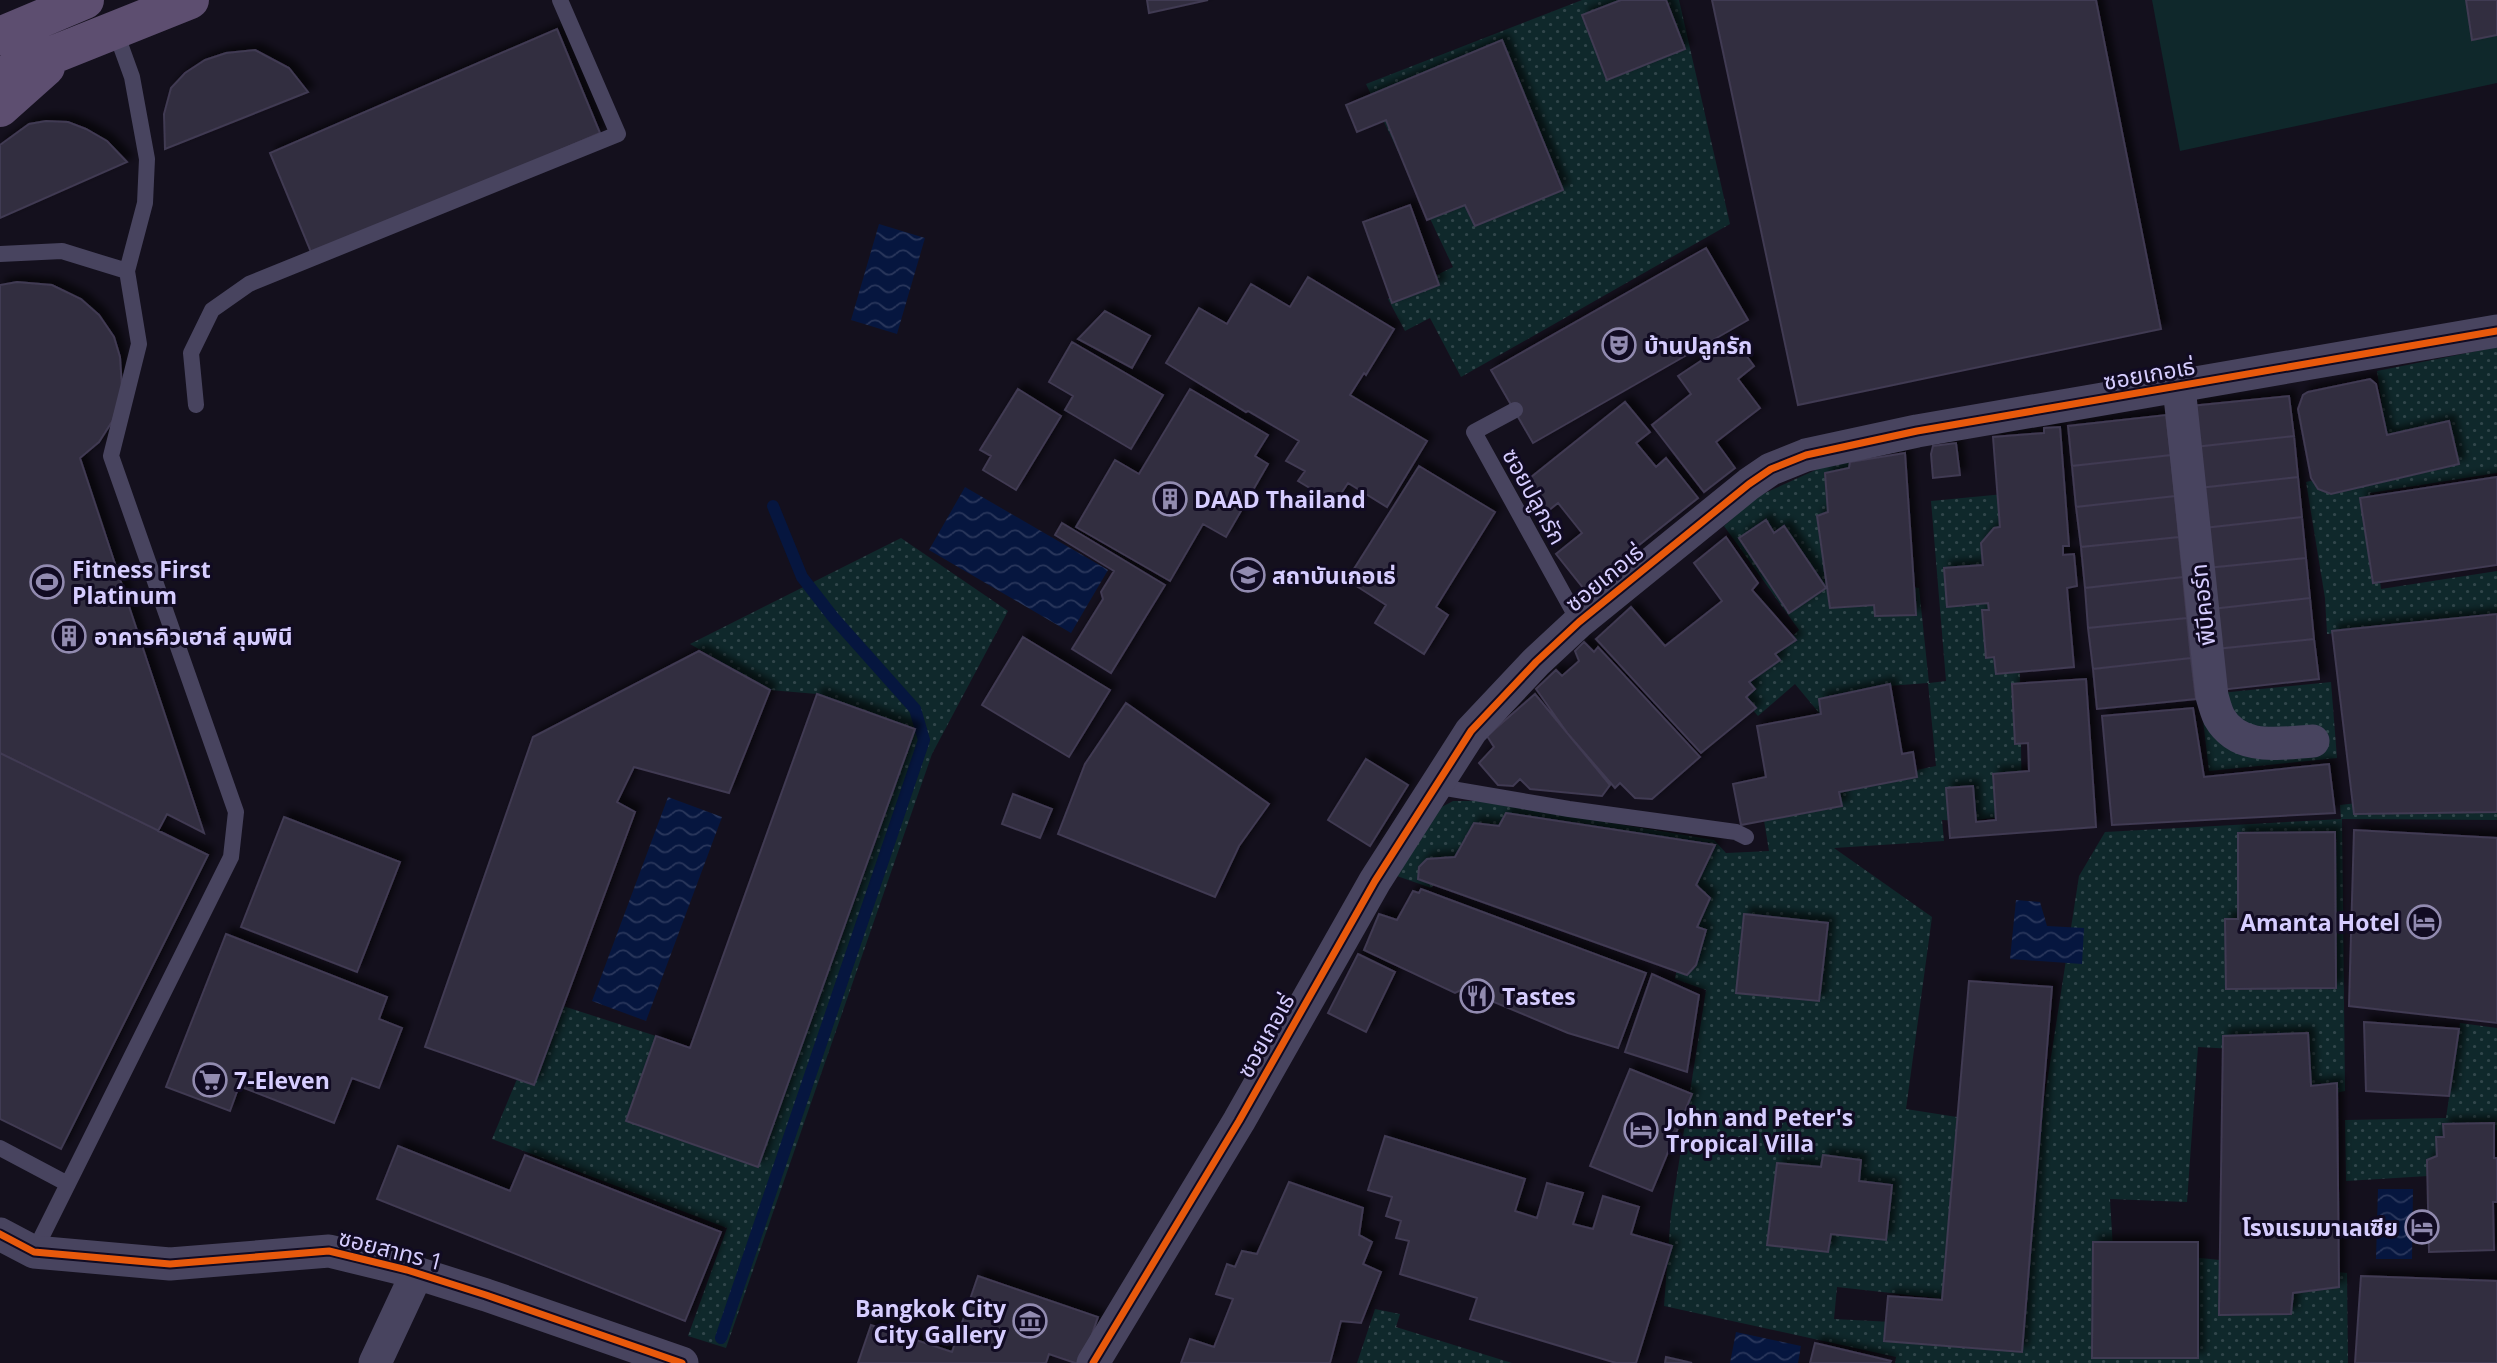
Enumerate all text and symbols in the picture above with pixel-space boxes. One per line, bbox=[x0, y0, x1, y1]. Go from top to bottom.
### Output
theatre icon: บ้านปลูกรัก bbox=[1600, 326, 1638, 364]
place label: บ้านปลูกรัก bbox=[1644, 329, 1752, 361]
street label: ซอยเกอเธ่ bbox=[2101, 349, 2197, 397]
street label: ซอยปลูกรัก bbox=[1495, 442, 1575, 550]
building icon: DAAD Thailand bbox=[1151, 480, 1189, 518]
place label: DAAD Thailand bbox=[1194, 483, 1366, 515]
street label: ซอยเกอเธ่ bbox=[1558, 536, 1650, 618]
place label: Fitness First Platinum bbox=[72, 553, 211, 611]
school or university icon: สถาบันเกอเธ่ bbox=[1229, 556, 1267, 594]
place label: สถาบันเกอเธ่ bbox=[1272, 559, 1396, 591]
street label: พีบีคอร์ท bbox=[2182, 562, 2222, 648]
sports icon: Fitness First Platinum bbox=[28, 563, 66, 601]
building icon: อาคารคิวเฮาส์ ลุมพินี bbox=[50, 617, 88, 655]
place label: อาคารคิวเฮาส์ ลุมพินี bbox=[94, 620, 293, 652]
hotel icon: Amanta Hotel bbox=[2405, 903, 2443, 941]
place label: Amanta Hotel bbox=[2240, 906, 2400, 938]
restaurant icon: Tastes bbox=[1458, 977, 1496, 1015]
place label: Tastes bbox=[1502, 980, 1576, 1012]
street label: ซอยเกอเธ่ bbox=[1229, 987, 1301, 1083]
supermarket icon: 7-Eleven bbox=[191, 1061, 229, 1099]
place label: 7-Eleven bbox=[234, 1064, 330, 1096]
place label: John and Peter's Tropical Villa bbox=[1664, 1101, 1853, 1159]
hotel icon: John and Peter's Tropical Villa bbox=[1622, 1111, 1660, 1149]
hotel icon: โรงแรมมาเลเซีย bbox=[2403, 1208, 2441, 1246]
place label: โรงแรมมาเลเซีย bbox=[2242, 1211, 2398, 1243]
street label: ซอยสาทร 1 bbox=[335, 1221, 447, 1277]
place label: Bangkok City City Gallery bbox=[855, 1292, 1007, 1350]
museum icon: Bangkok City City Gallery bbox=[1011, 1302, 1049, 1340]

